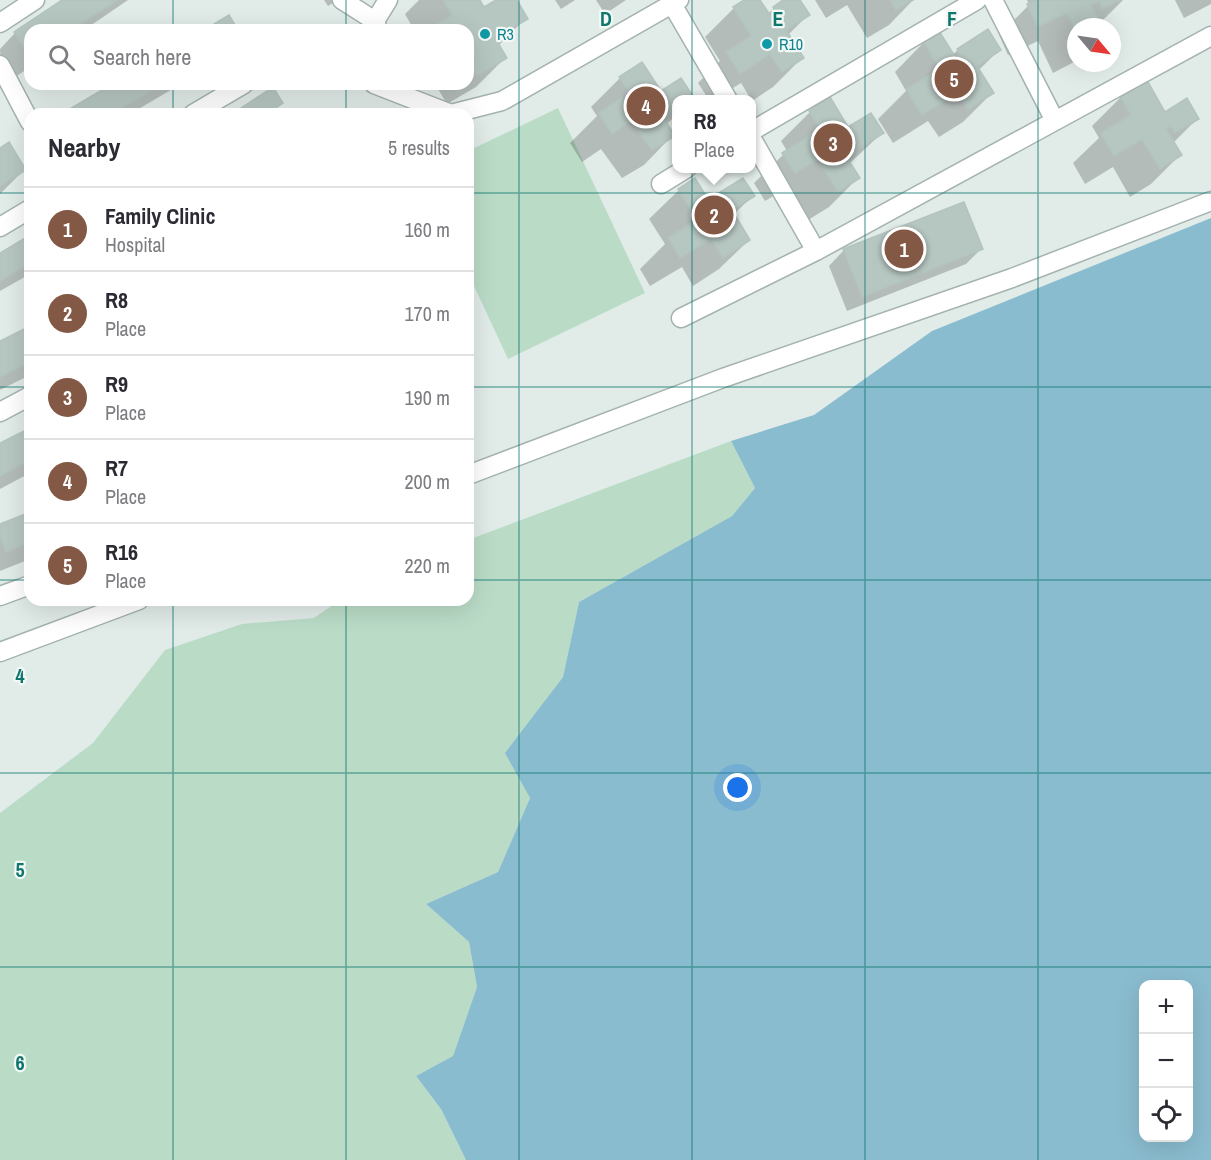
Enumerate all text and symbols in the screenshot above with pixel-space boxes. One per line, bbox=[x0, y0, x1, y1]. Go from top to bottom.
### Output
text: D bbox=[600, 5, 612, 32]
text: E bbox=[773, 5, 784, 32]
text: F bbox=[947, 5, 957, 32]
north arrow bbox=[1067, 18, 1121, 72]
place label: R3 bbox=[497, 23, 514, 45]
search box bbox=[24, 24, 474, 90]
marker: R3 bbox=[478, 27, 492, 41]
place label: R10 bbox=[779, 33, 803, 55]
marker: R10 bbox=[760, 37, 774, 51]
icon: search bbox=[45, 41, 78, 74]
text: Search here bbox=[93, 42, 191, 72]
pin: 5 bbox=[934, 56, 974, 101]
pin: 4 bbox=[626, 84, 666, 128]
popup bbox=[672, 95, 756, 173]
text: R8 bbox=[693, 106, 717, 136]
pin: 3 bbox=[814, 120, 852, 166]
text: Nearby bbox=[48, 130, 120, 165]
text: 5 results bbox=[388, 134, 450, 161]
text: Place bbox=[693, 136, 735, 163]
pin: 2 bbox=[694, 192, 734, 238]
text: Family Clinic bbox=[105, 201, 215, 231]
text: 1 bbox=[63, 216, 72, 243]
text: 160 m bbox=[404, 216, 450, 243]
pin: 1 bbox=[884, 226, 924, 272]
text: Hospital bbox=[105, 231, 165, 258]
text: R8 bbox=[105, 285, 128, 315]
text: 2 bbox=[63, 300, 72, 327]
text: 170 m bbox=[404, 300, 450, 327]
text: Place bbox=[105, 315, 146, 342]
text: R9 bbox=[105, 369, 128, 399]
text: 3 bbox=[63, 384, 72, 411]
text: 190 m bbox=[404, 384, 450, 411]
text: Place bbox=[105, 399, 146, 426]
text: R7 bbox=[105, 453, 128, 483]
text: 4 bbox=[63, 468, 72, 495]
text: 200 m bbox=[404, 468, 450, 495]
text: Place bbox=[105, 483, 146, 510]
text: R16 bbox=[105, 537, 138, 567]
text: 5 bbox=[63, 552, 72, 579]
text: 220 m bbox=[404, 552, 450, 579]
text: Place bbox=[105, 567, 146, 594]
text: 4 bbox=[15, 662, 25, 689]
your location bbox=[723, 773, 752, 802]
text: 5 bbox=[15, 856, 25, 883]
map controls bbox=[1139, 980, 1193, 1142]
button: + bbox=[1139, 980, 1193, 1034]
button: − bbox=[1139, 1034, 1193, 1088]
text: 6 bbox=[15, 1049, 25, 1076]
button: locate bbox=[1139, 1088, 1193, 1142]

